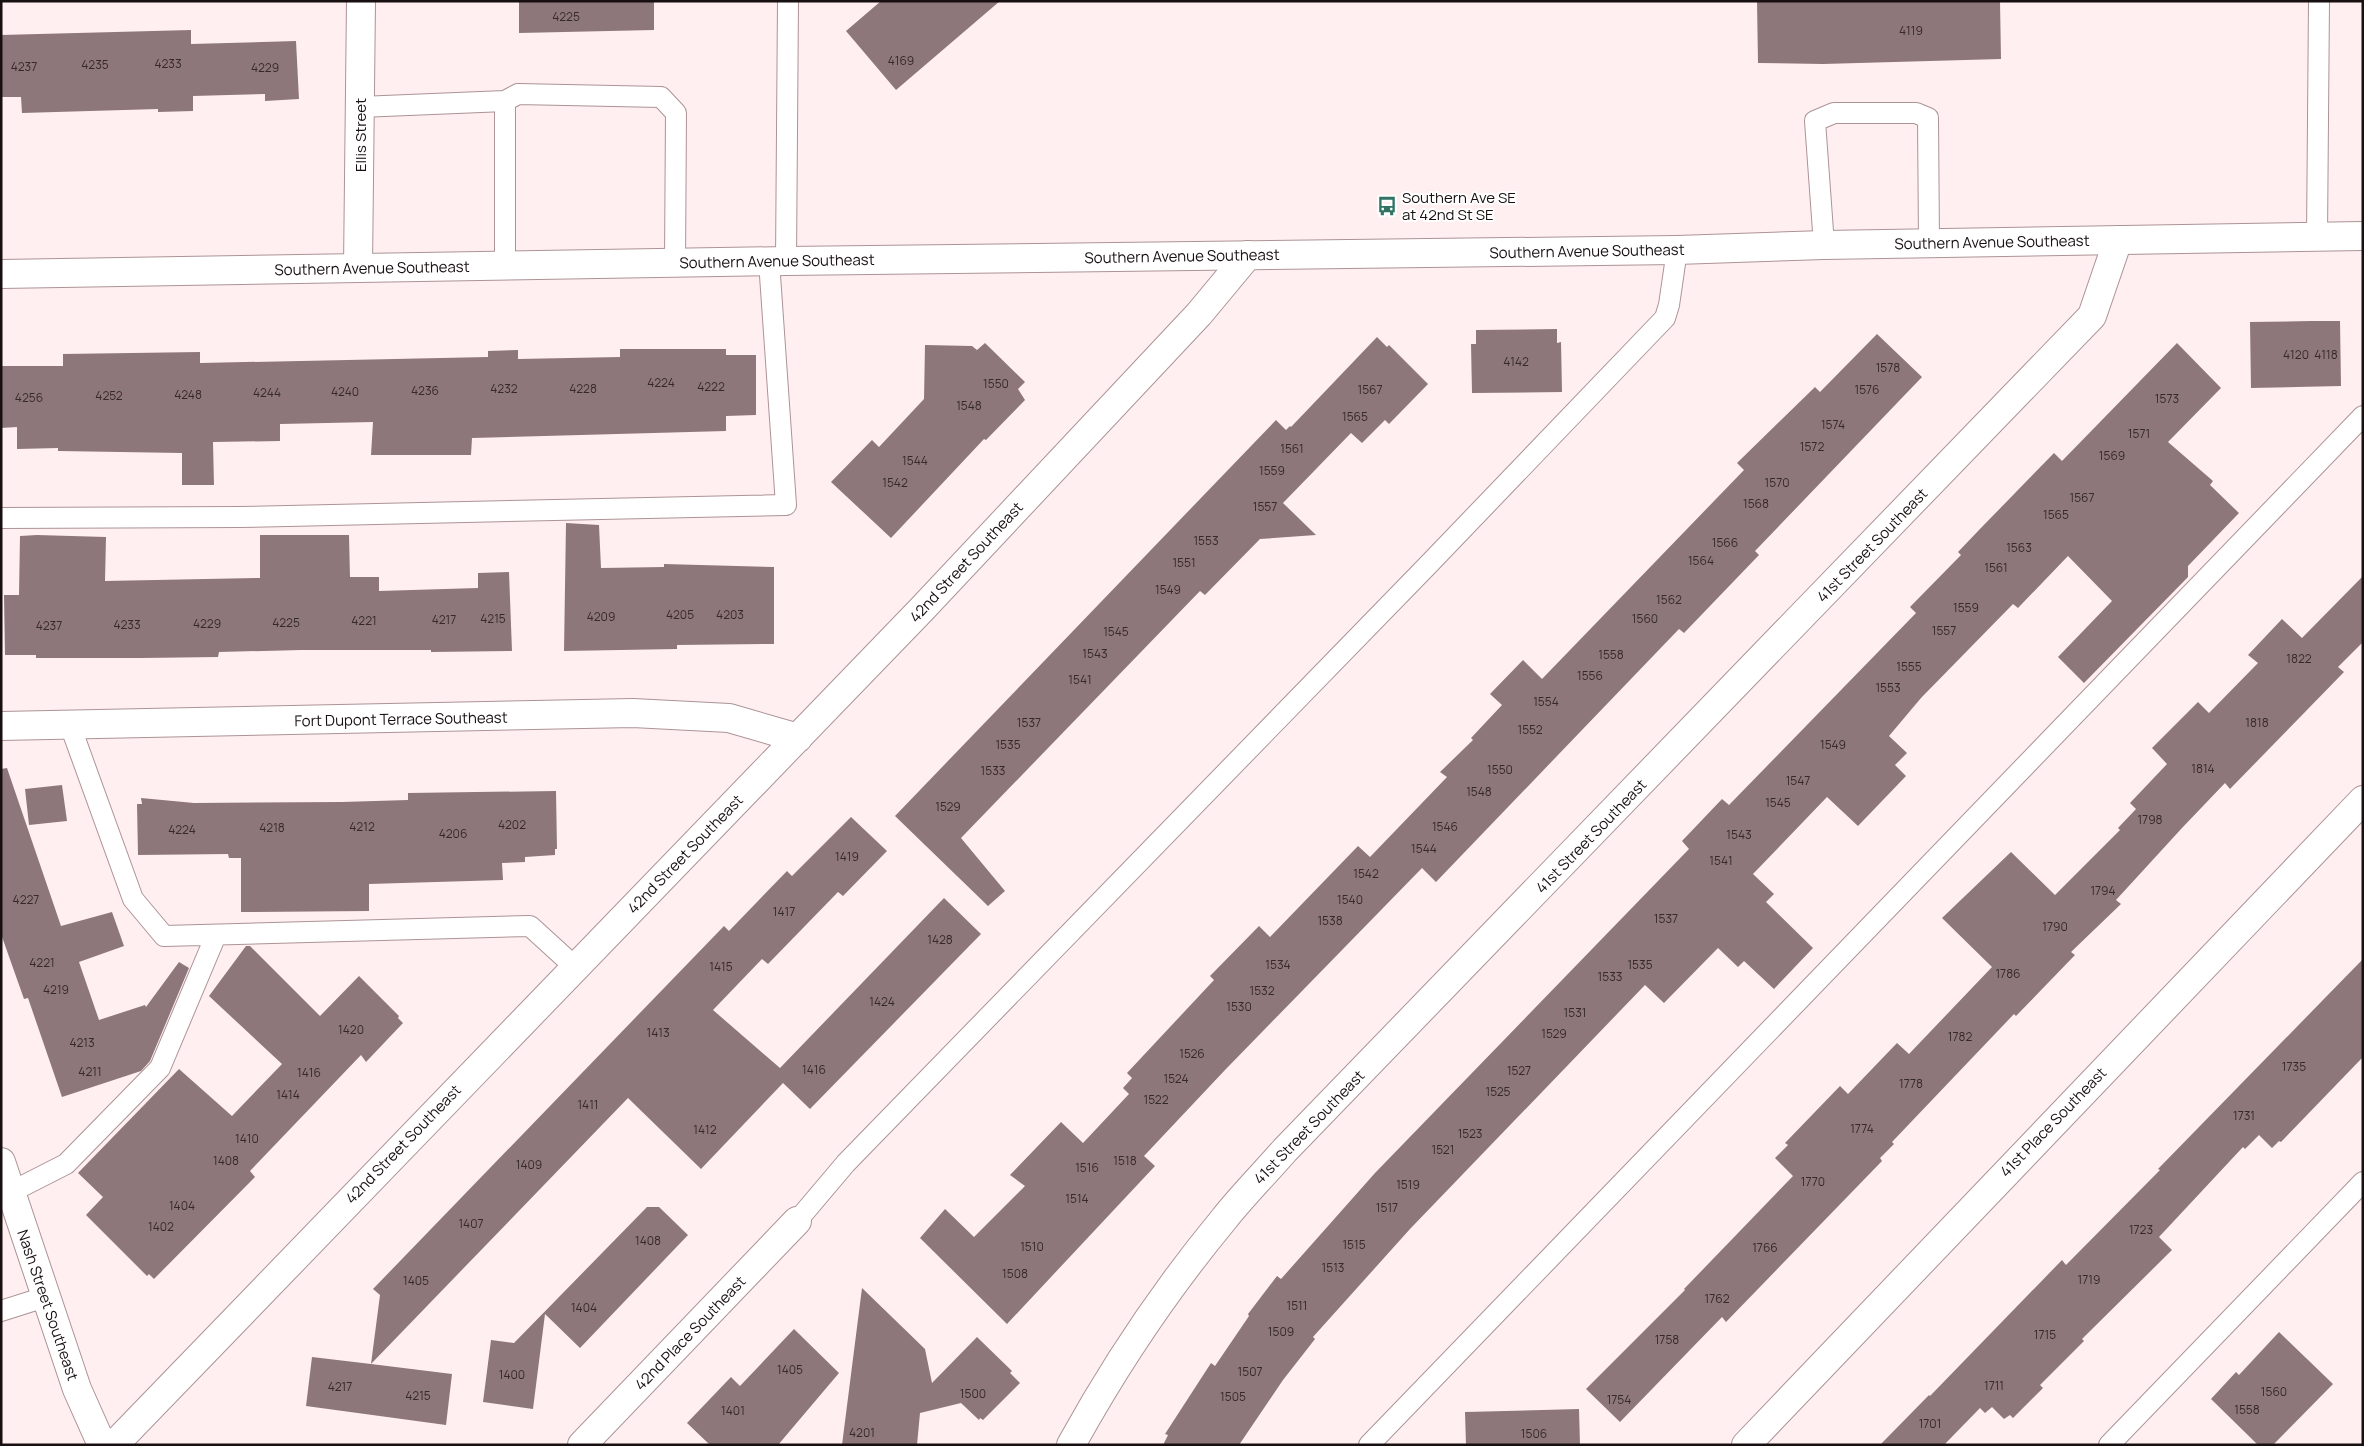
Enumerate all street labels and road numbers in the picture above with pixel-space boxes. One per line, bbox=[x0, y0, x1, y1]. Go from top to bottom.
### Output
street label: Ellis Street bbox=[350, 98, 371, 172]
street label: Southern Avenue Southeast bbox=[1894, 230, 2090, 254]
street label: Southern Avenue Southeast bbox=[1489, 239, 1685, 263]
street label: Southern Avenue Southeast bbox=[1084, 244, 1280, 268]
street label: Southern Avenue Southeast bbox=[679, 249, 875, 273]
street label: Southern Avenue Southeast bbox=[274, 256, 470, 280]
street label: 41st Street Southeast bbox=[1812, 483, 1932, 607]
street label: 42nd Street Southeast bbox=[904, 497, 1028, 627]
street label: Fort Dupont Terrace Southeast bbox=[294, 707, 508, 731]
street label: 41st Street Southeast bbox=[1531, 774, 1651, 898]
street label: 42nd Street Southeast bbox=[623, 790, 747, 918]
street label: 41st Place Southeast bbox=[1995, 1063, 2111, 1181]
street label: 41st Street Southeast bbox=[1249, 1065, 1369, 1189]
street label: 42nd Street Southeast bbox=[341, 1080, 465, 1208]
street label: Nash Street Southeast bbox=[12, 1227, 84, 1383]
street label: 42nd Place Southeast bbox=[630, 1271, 750, 1395]

